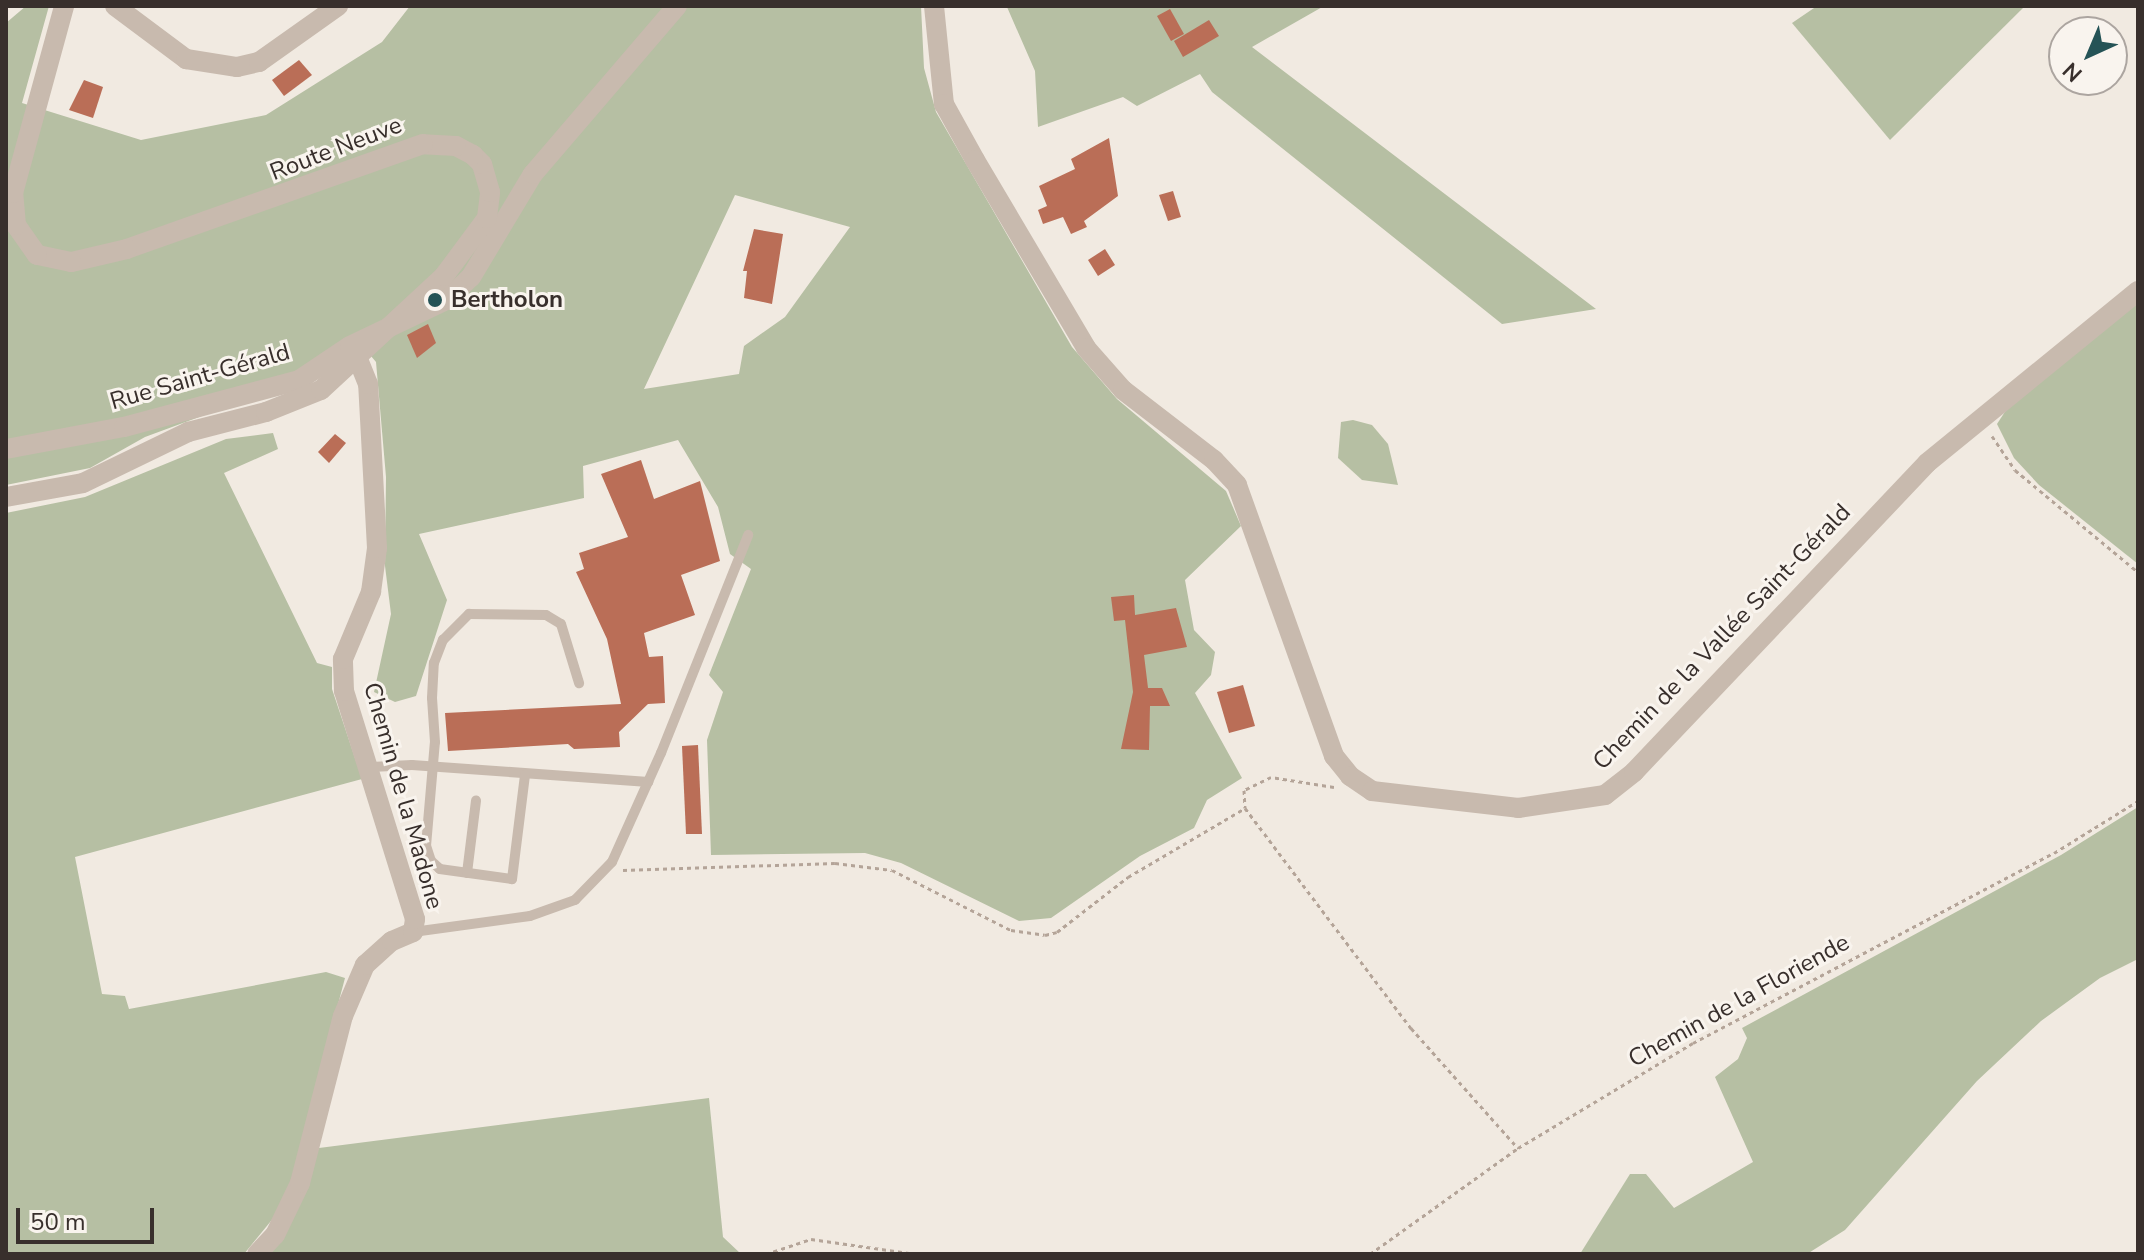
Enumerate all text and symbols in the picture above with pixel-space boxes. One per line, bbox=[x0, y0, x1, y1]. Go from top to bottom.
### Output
north arrow bbox=[2048, 16, 2128, 96]
text: N bbox=[2056, 55, 2089, 88]
street label: Route Neuve bbox=[266, 111, 406, 187]
place label: Bertholon bbox=[451, 286, 563, 314]
marker: Bertholon bbox=[426, 291, 444, 309]
street label: Rue Saint-Gérald bbox=[107, 338, 293, 416]
street label: Chemin de la Vallée Saint-Gérald bbox=[1587, 498, 1857, 776]
street label: Chemin de la Madone bbox=[357, 679, 449, 913]
street label: Chemin de la Floriende bbox=[1623, 928, 1855, 1074]
scale bar bbox=[20, 1192, 158, 1242]
text: 50 m bbox=[30, 1206, 86, 1238]

